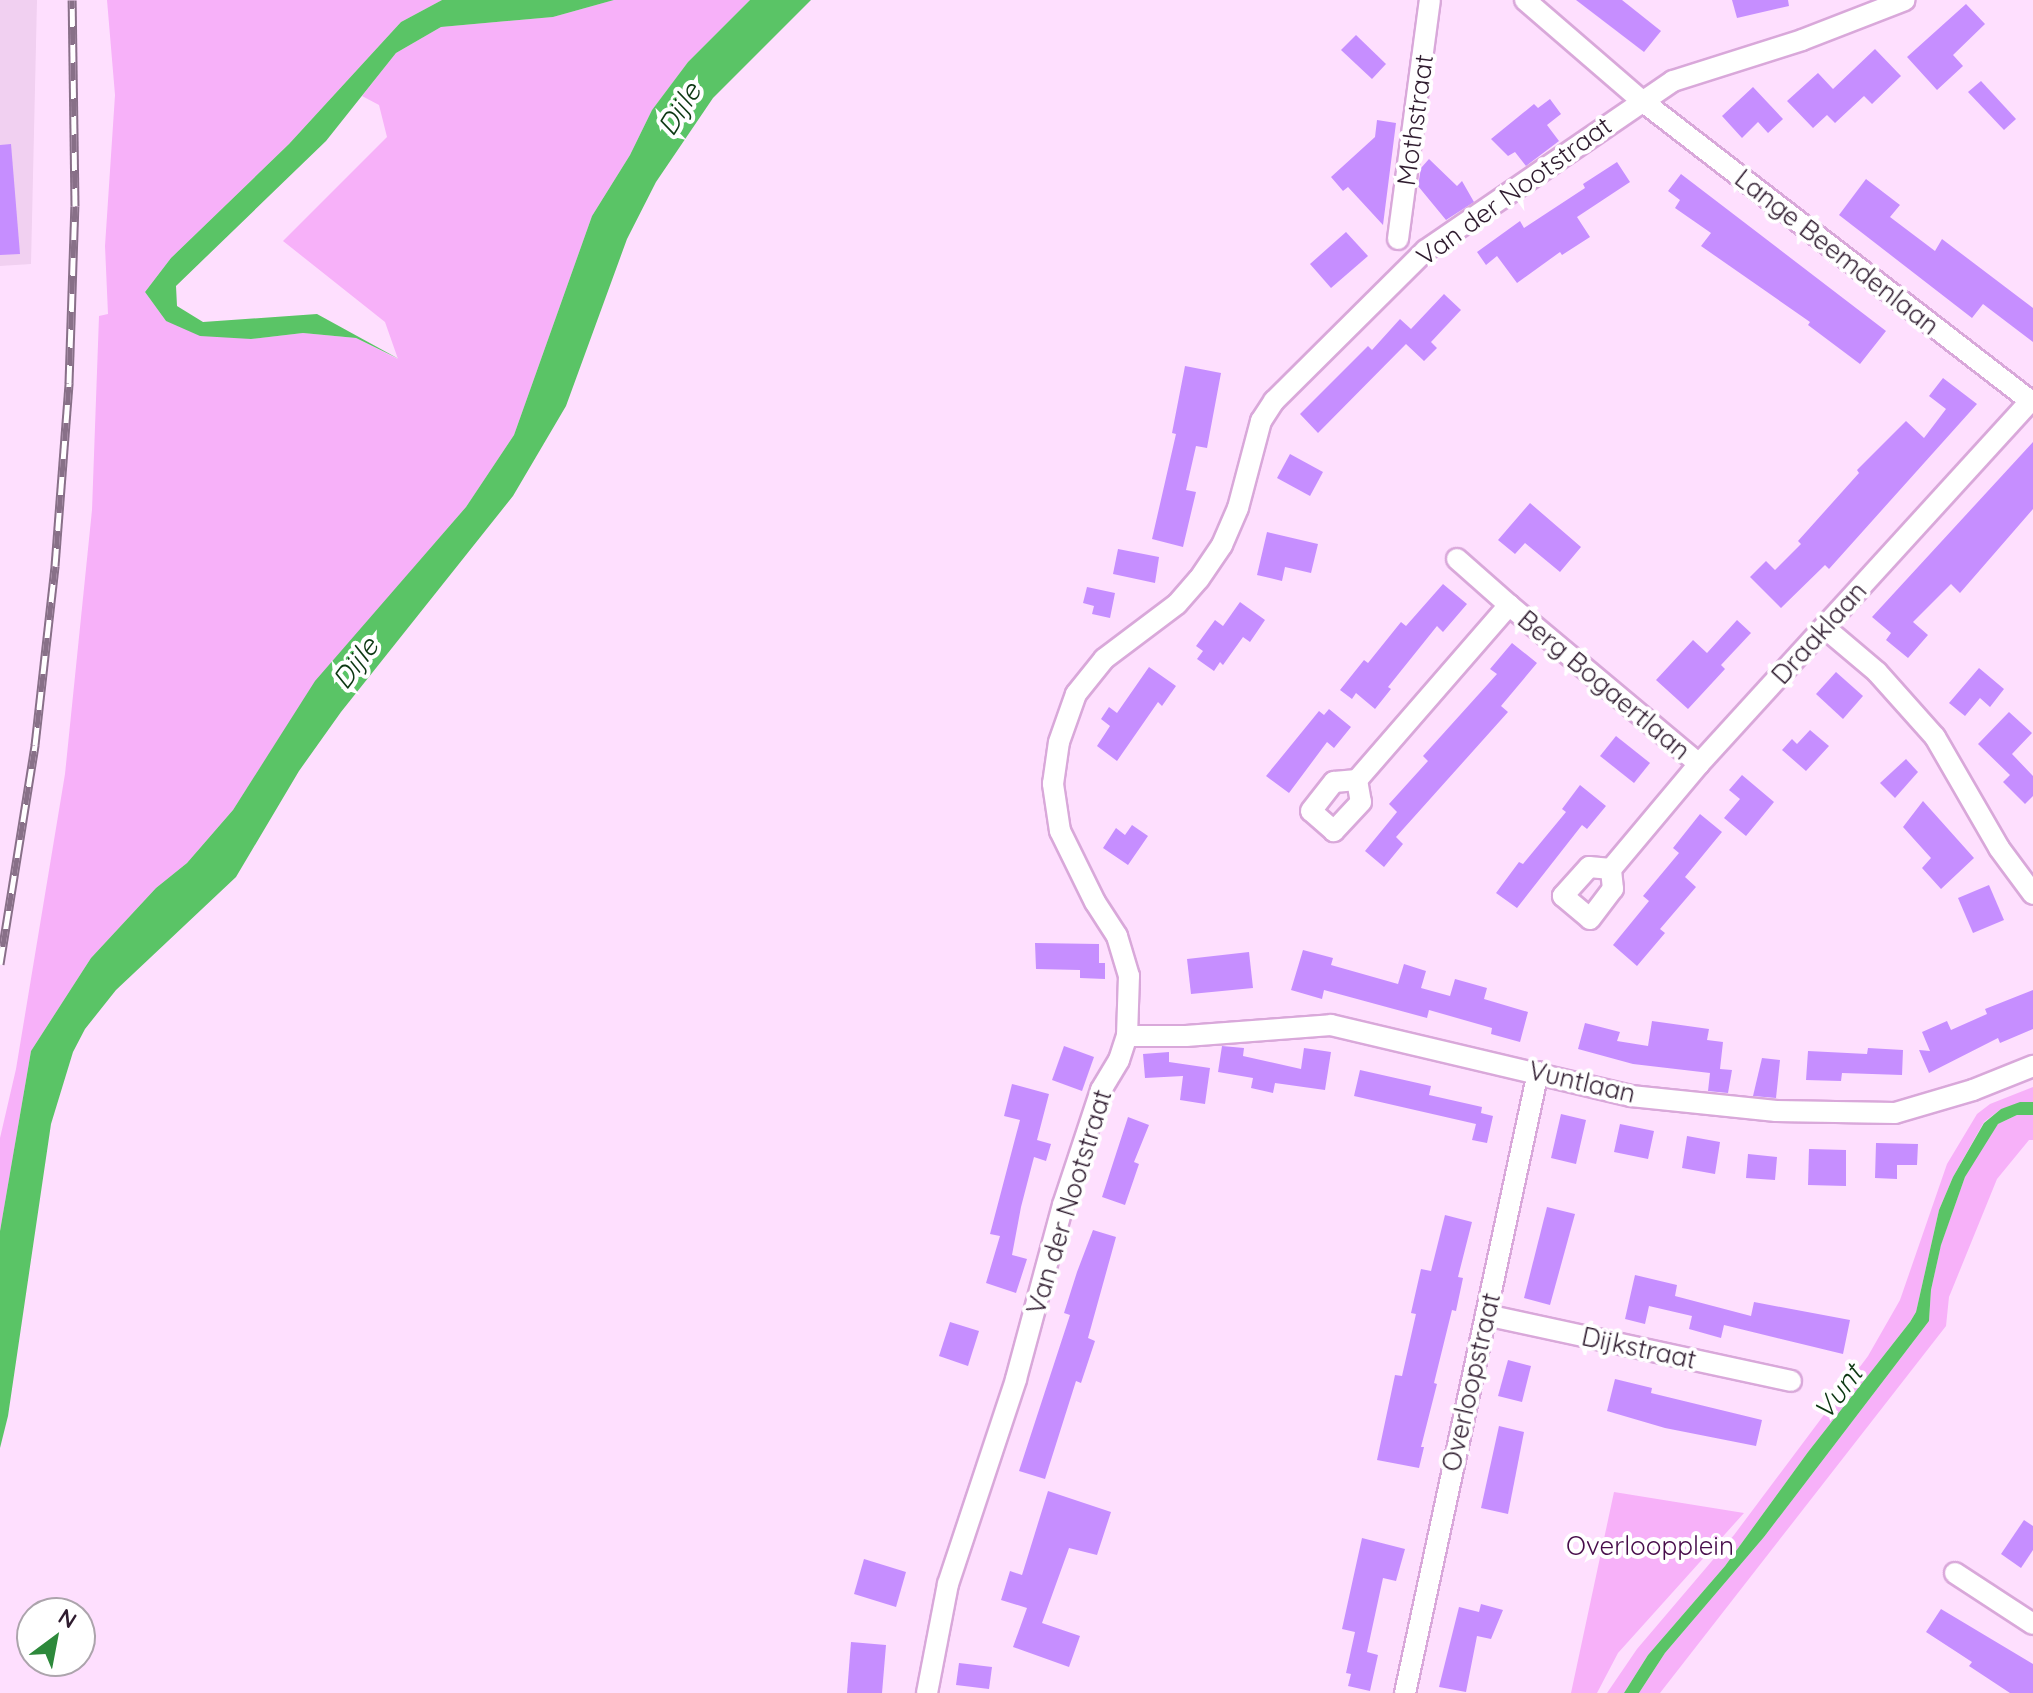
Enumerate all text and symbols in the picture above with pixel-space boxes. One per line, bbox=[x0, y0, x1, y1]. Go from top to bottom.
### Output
street label: Mothstraat bbox=[1390, 52, 1440, 188]
water label: Dijle bbox=[650, 76, 708, 142]
street label: Van der Nootstraat bbox=[1410, 110, 1618, 272]
street label: Lange Beemdenlaan bbox=[1729, 163, 1945, 341]
street label: Draaklaan bbox=[1765, 575, 1873, 691]
street label: Berg Bogaertlaan bbox=[1512, 604, 1696, 766]
water label: Dijle bbox=[325, 631, 385, 695]
street label: Vuntlaan bbox=[1526, 1055, 1638, 1109]
street label: Van der Nootstraat bbox=[1020, 1086, 1118, 1318]
street label: Overloopstraat bbox=[1435, 1290, 1507, 1474]
street label: Dijkstraat bbox=[1579, 1321, 1699, 1375]
water label: Vunt bbox=[1807, 1358, 1869, 1426]
park label: Overloopplein bbox=[1566, 1530, 1734, 1562]
north arrow bbox=[16, 1597, 96, 1677]
text: N bbox=[53, 1602, 82, 1634]

